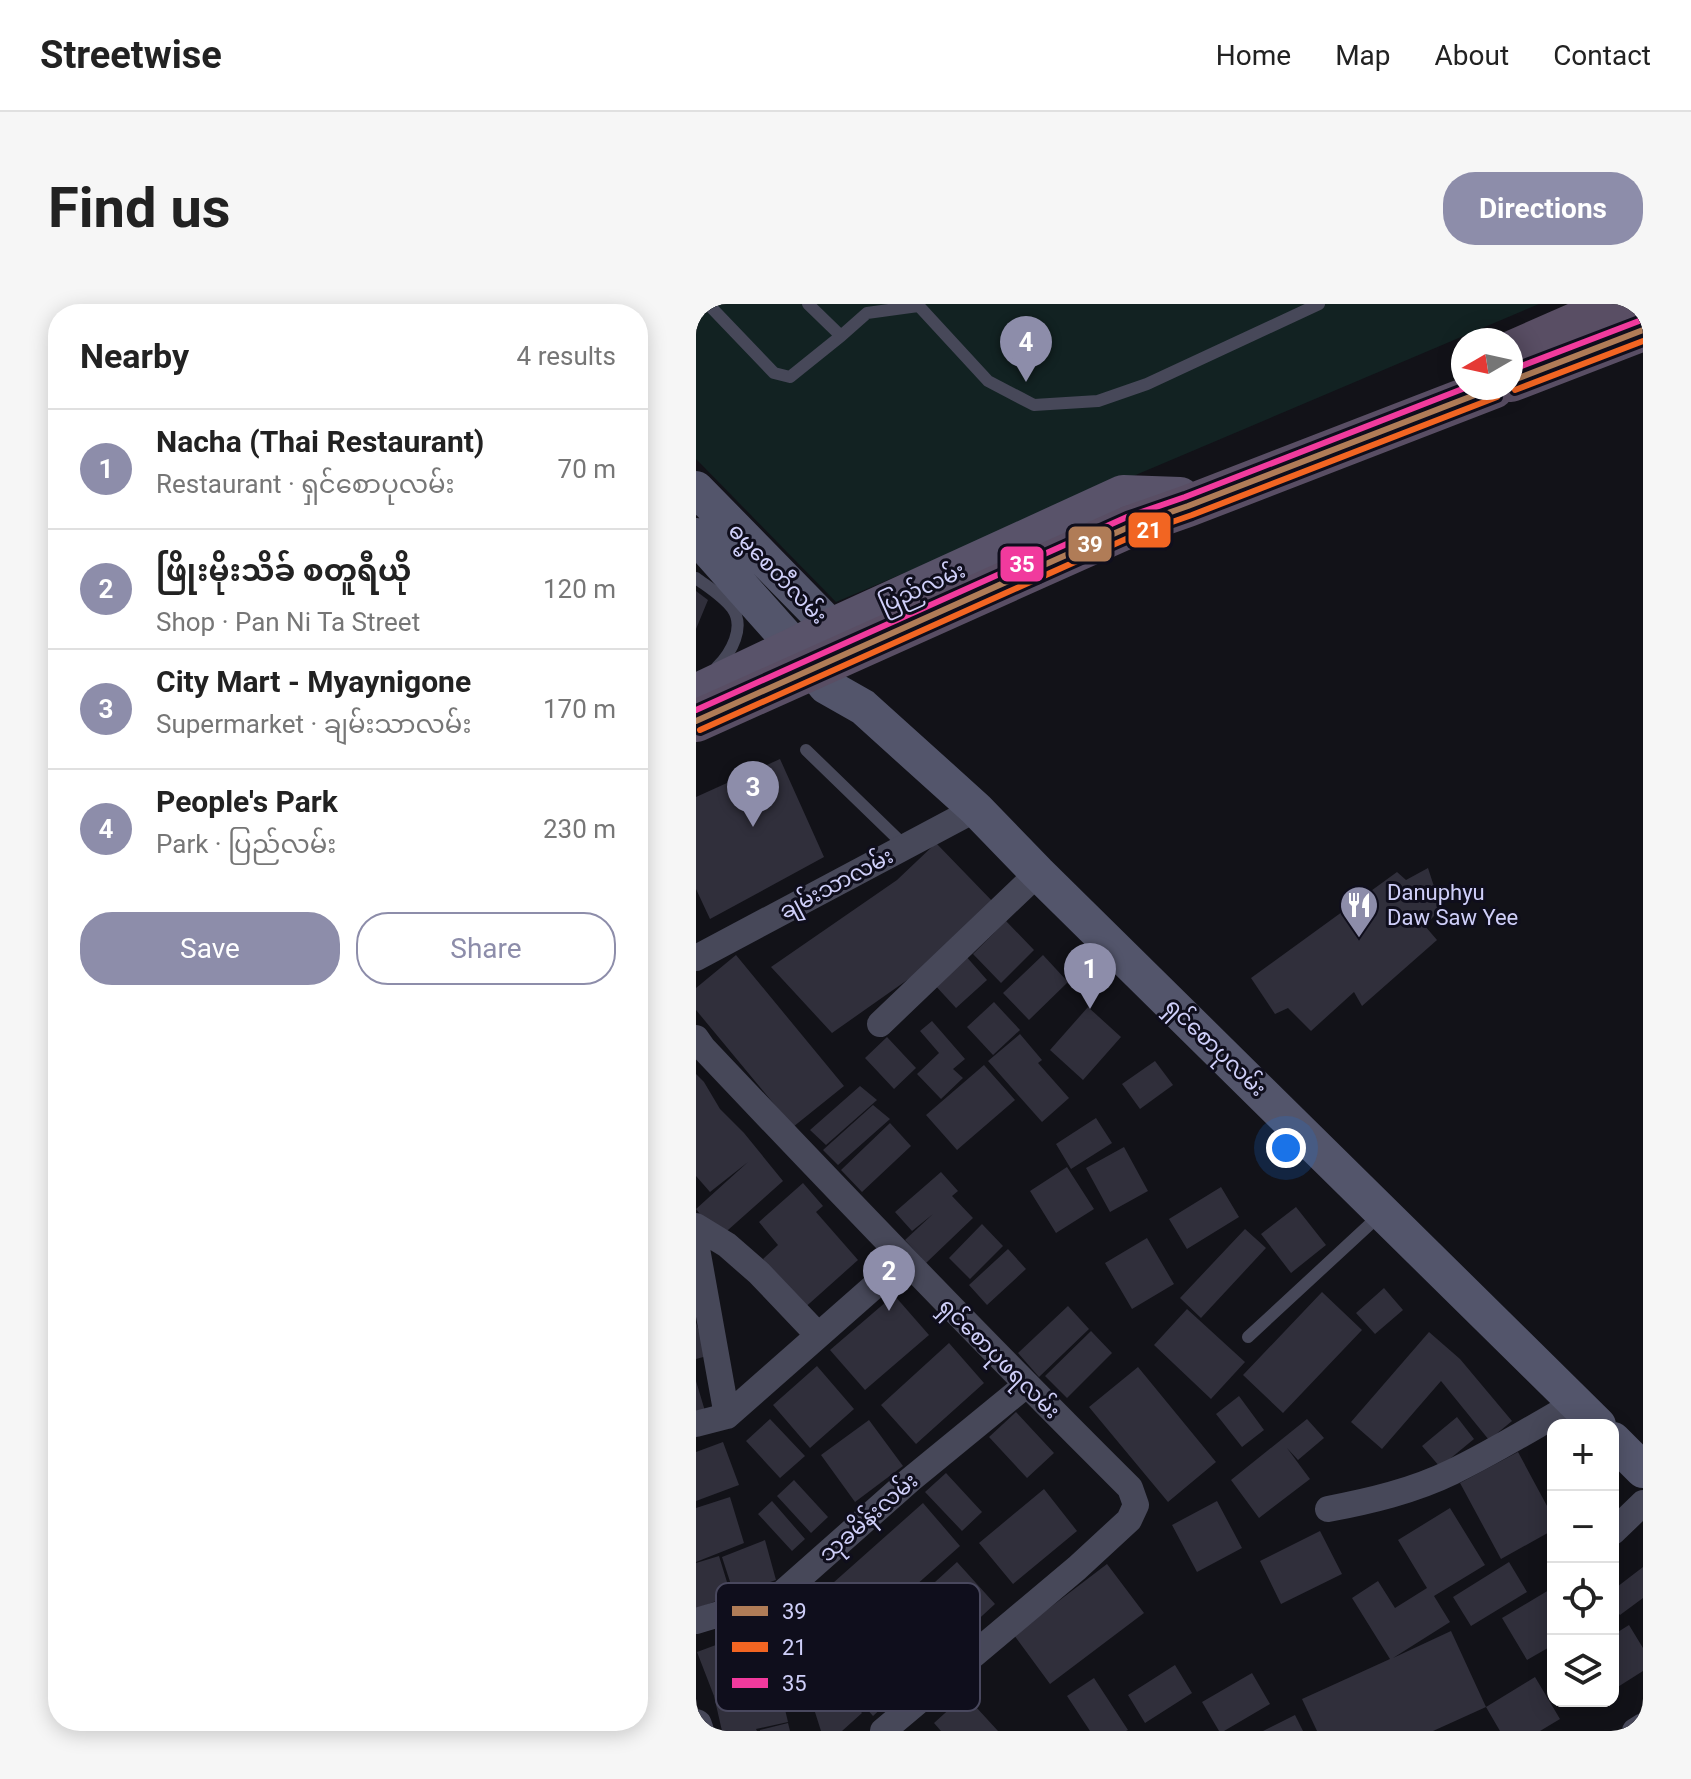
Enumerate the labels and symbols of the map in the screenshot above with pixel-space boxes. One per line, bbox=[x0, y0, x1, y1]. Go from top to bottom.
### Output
pin: 4 bbox=[1000, 316, 1052, 382]
north arrow bbox=[1451, 328, 1523, 400]
line badge: 21 bbox=[1127, 511, 1172, 549]
street label: ဓမ္မစေတီလမ်း bbox=[719, 516, 834, 633]
text: 21 bbox=[1136, 518, 1162, 543]
line badge: 39 bbox=[1067, 525, 1113, 563]
text: 39 bbox=[1077, 532, 1103, 557]
line badge: 35 bbox=[999, 545, 1045, 583]
text: 35 bbox=[1009, 552, 1035, 577]
street label: ပြည်လမ်း bbox=[874, 555, 971, 622]
pin: 3 bbox=[727, 761, 779, 827]
street label: ချမ်းသာလမ်း bbox=[774, 840, 900, 929]
place label: Danuphyu Daw Saw Yee bbox=[1387, 880, 1518, 930]
restaurant icon: Danuphyu Daw Saw Yee bbox=[1338, 884, 1380, 939]
pin: 1 bbox=[1064, 943, 1116, 1009]
street label: ရှင်စောပုလမ်း bbox=[1157, 991, 1273, 1105]
your location bbox=[1266, 1128, 1306, 1168]
pin: 2 bbox=[863, 1245, 915, 1311]
street label: ရှင်စောပုဖရလမ်း bbox=[931, 1291, 1067, 1427]
street label: သုခမိန်းလမ်း bbox=[812, 1466, 926, 1571]
legend bbox=[716, 1583, 980, 1711]
text: 39 bbox=[782, 1599, 807, 1624]
text: 21 bbox=[782, 1635, 807, 1660]
text: 35 bbox=[782, 1671, 807, 1696]

